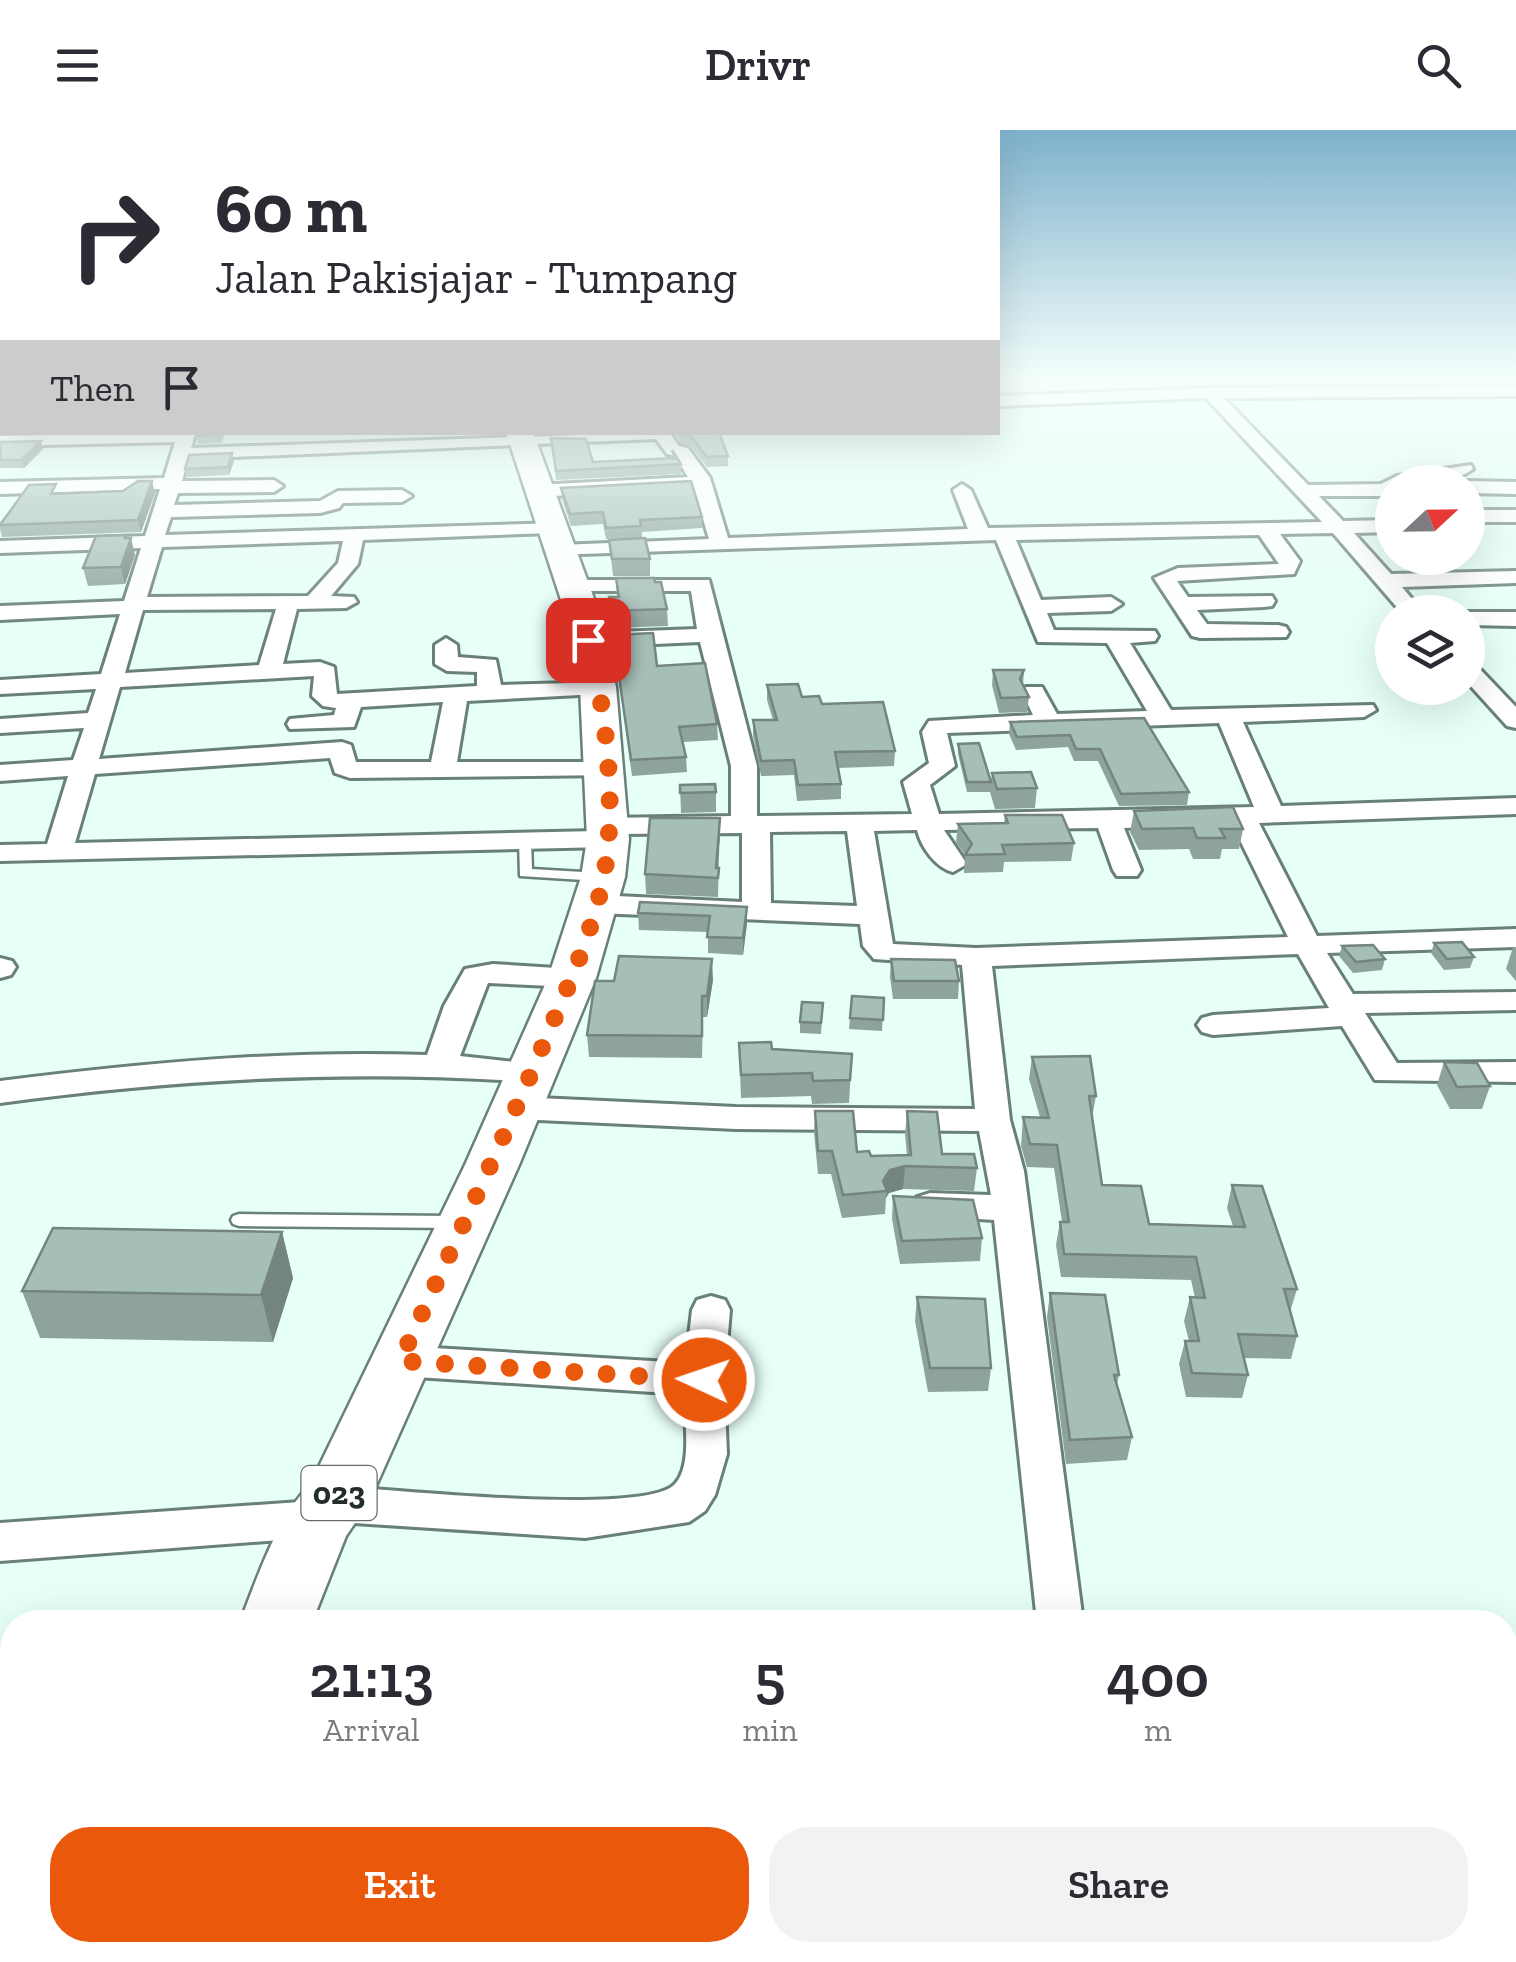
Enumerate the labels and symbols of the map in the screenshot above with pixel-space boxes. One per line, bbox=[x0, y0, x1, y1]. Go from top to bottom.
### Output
north arrow bbox=[1375, 465, 1485, 575]
pin bbox=[546, 598, 631, 683]
position arrow bbox=[652, 1328, 756, 1432]
road number: 023 bbox=[302, 1466, 376, 1520]

